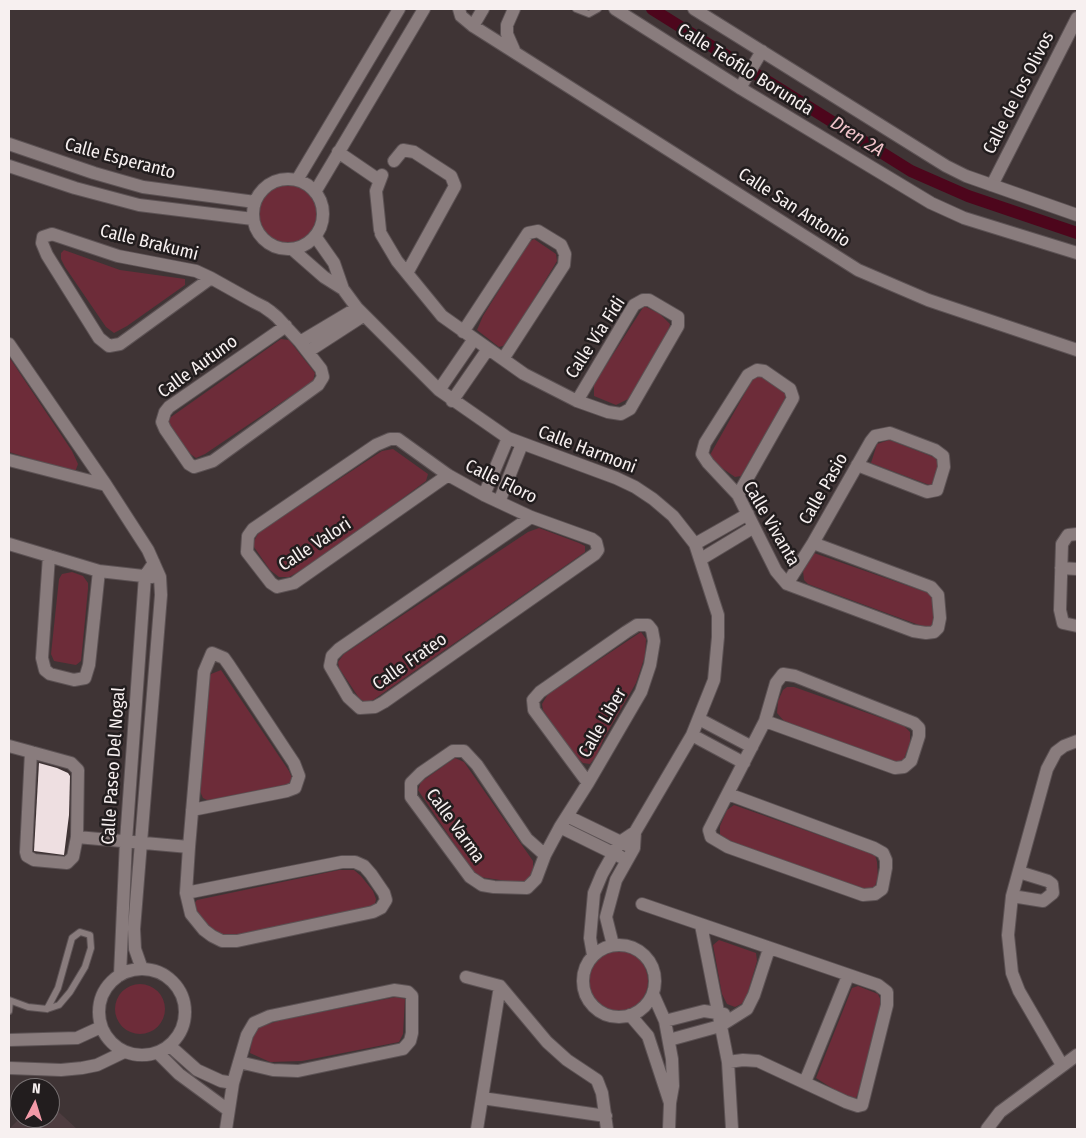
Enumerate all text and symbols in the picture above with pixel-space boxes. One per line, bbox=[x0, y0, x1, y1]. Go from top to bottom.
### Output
street label: Calle Teófilo Borunda bbox=[673, 19, 817, 121]
street label: Calle de los Olivos bbox=[979, 28, 1059, 158]
water label: Dren 2A bbox=[826, 112, 888, 162]
street label: Calle Esperanto bbox=[62, 134, 178, 184]
street label: Calle San Antonio bbox=[734, 164, 854, 252]
street label: Calle Brakumi bbox=[98, 220, 200, 266]
street label: Calle Vía Fidi bbox=[562, 293, 630, 383]
street label: Calle Autuno bbox=[154, 331, 242, 403]
street label: Calle Harmoni bbox=[535, 421, 639, 479]
street label: Calle Pasio bbox=[795, 449, 853, 529]
street label: Calle Floro bbox=[462, 455, 540, 509]
street label: Calle Vivanta bbox=[738, 478, 804, 570]
street label: Calle Valori bbox=[275, 514, 355, 576]
street label: Calle Frateo bbox=[369, 629, 451, 695]
street label: Calle Liber bbox=[574, 684, 632, 762]
street label: Calle Paseo Del Nogal bbox=[98, 687, 130, 845]
street label: Calle Varma bbox=[421, 785, 489, 867]
north arrow bbox=[10, 1078, 60, 1128]
text: N bbox=[31, 1080, 41, 1097]

